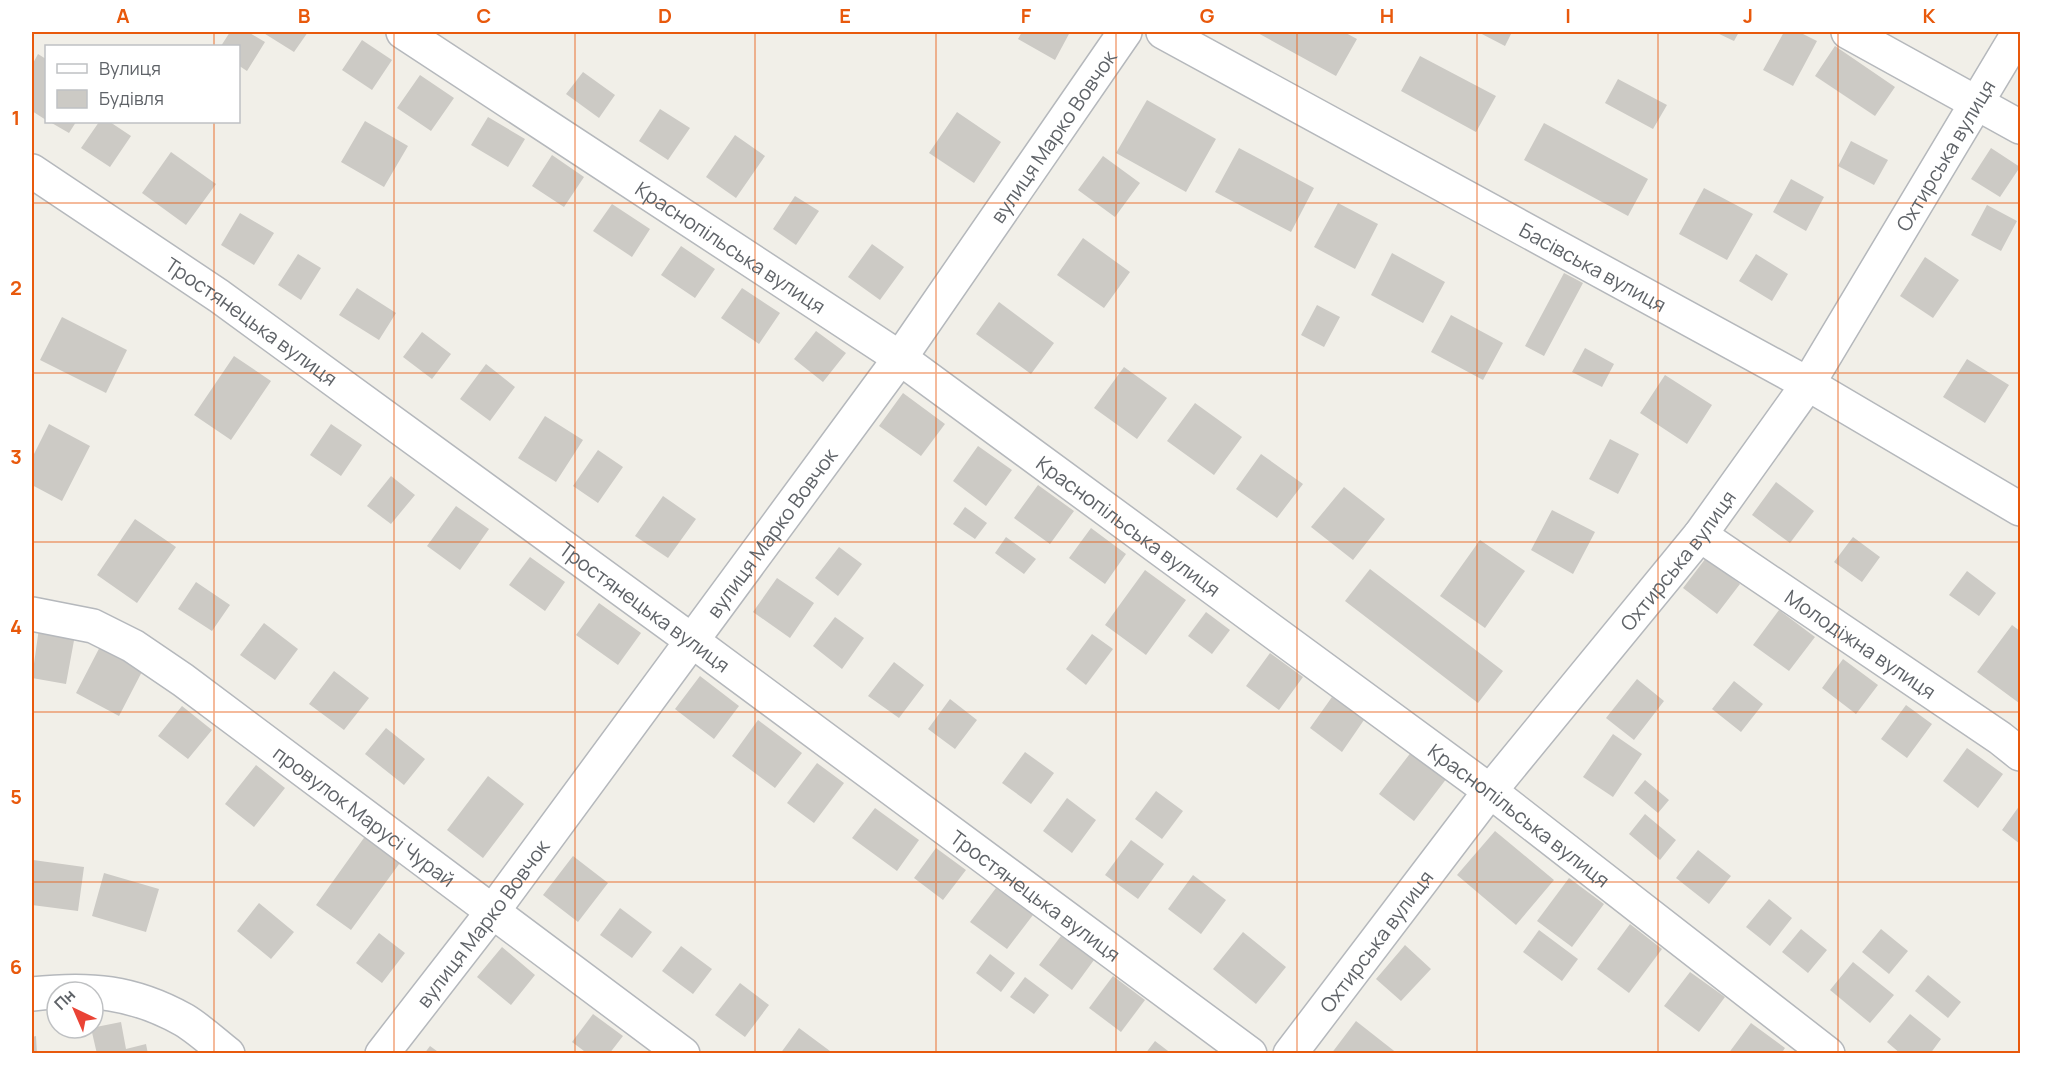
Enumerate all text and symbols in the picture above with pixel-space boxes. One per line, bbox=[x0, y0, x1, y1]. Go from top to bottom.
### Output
text: A bbox=[116, 2, 130, 29]
text: B bbox=[298, 2, 311, 29]
text: C bbox=[477, 2, 491, 29]
text: D bbox=[658, 2, 672, 29]
text: E bbox=[839, 2, 851, 29]
text: F bbox=[1021, 2, 1032, 29]
text: G bbox=[1200, 2, 1215, 29]
text: H bbox=[1380, 2, 1394, 29]
text: I bbox=[1565, 2, 1571, 29]
text: J bbox=[1743, 2, 1753, 29]
text: K bbox=[1923, 2, 1936, 29]
street label: вулиця Марко Вовчок bbox=[984, 44, 1123, 228]
legend bbox=[45, 45, 240, 123]
text: Вулиця bbox=[99, 56, 161, 80]
street label: Охтирська вулиця bbox=[1889, 74, 2001, 236]
text: Будівля bbox=[99, 86, 164, 110]
text: 1 bbox=[12, 104, 20, 131]
street label: Краснопільська вулиця bbox=[631, 175, 831, 319]
street label: Басівська вулиця bbox=[1515, 216, 1671, 318]
street label: Тростянецька вулиця bbox=[160, 251, 343, 391]
text: 2 bbox=[10, 274, 22, 301]
street label: вулиця Марко Вовчок bbox=[700, 441, 844, 623]
text: 3 bbox=[10, 443, 22, 470]
street label: Краснопільська вулиця bbox=[1031, 449, 1226, 602]
street label: Охтирська вулиця bbox=[1614, 484, 1742, 636]
street label: Тростянецька вулиця bbox=[554, 535, 736, 678]
street label: Молодіжна вулиця bbox=[1780, 583, 1941, 704]
text: 4 bbox=[10, 613, 22, 640]
street label: Краснопільська вулиця bbox=[1423, 737, 1616, 893]
street label: провулок Марусі Чурай bbox=[268, 739, 461, 892]
text: 5 bbox=[10, 783, 22, 810]
street label: Тростянецька вулиця bbox=[945, 823, 1126, 967]
street label: вулиця Марко Вовчок bbox=[410, 833, 555, 1013]
street label: Охтирська вулиця bbox=[1313, 864, 1439, 1018]
text: 6 bbox=[10, 953, 22, 980]
north arrow bbox=[45, 980, 105, 1040]
text: Пн bbox=[49, 984, 80, 1015]

